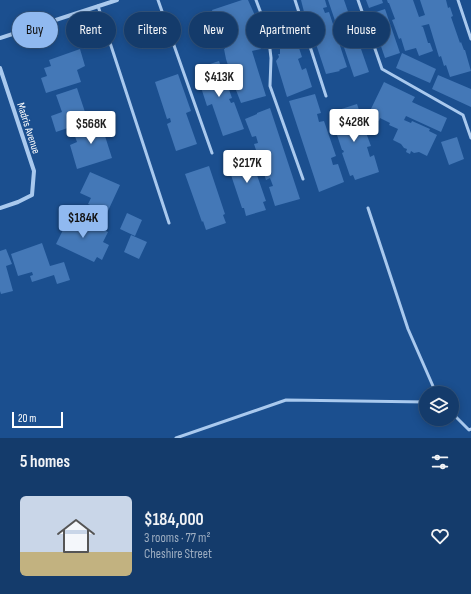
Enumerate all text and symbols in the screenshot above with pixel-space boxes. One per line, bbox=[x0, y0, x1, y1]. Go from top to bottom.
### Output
chip: Buy bbox=[12, 12, 58, 48]
chip: Rent bbox=[66, 12, 116, 48]
chip: Filters bbox=[124, 12, 181, 48]
chip: New bbox=[189, 12, 238, 48]
chip: Apartment bbox=[246, 12, 325, 48]
chip: House bbox=[333, 12, 390, 48]
pin: $413K bbox=[191, 64, 247, 98]
text: $413K bbox=[204, 69, 234, 85]
street label: Madris Avenue bbox=[14, 101, 43, 155]
pin: $428K bbox=[326, 109, 382, 143]
pin: $568K bbox=[63, 111, 119, 145]
text: $428K bbox=[339, 114, 369, 130]
text: $568K bbox=[75, 116, 107, 132]
pin: $217K bbox=[219, 150, 275, 184]
text: $217K bbox=[232, 155, 262, 171]
pin: $184K bbox=[55, 205, 111, 239]
text: $184K bbox=[68, 210, 98, 226]
map controls bbox=[419, 386, 459, 426]
button: layers bbox=[419, 386, 459, 426]
scale bar bbox=[12, 410, 63, 429]
text: 20 m bbox=[18, 412, 36, 425]
icon: filters bbox=[429, 451, 451, 473]
text: 5 homes bbox=[20, 452, 70, 472]
text: $184,000 bbox=[144, 510, 204, 530]
icon: home bbox=[52, 512, 100, 560]
icon: heart bbox=[429, 525, 451, 547]
text: 3 rooms · 77 m² bbox=[144, 530, 210, 546]
text: Cheshire Street bbox=[144, 546, 212, 562]

